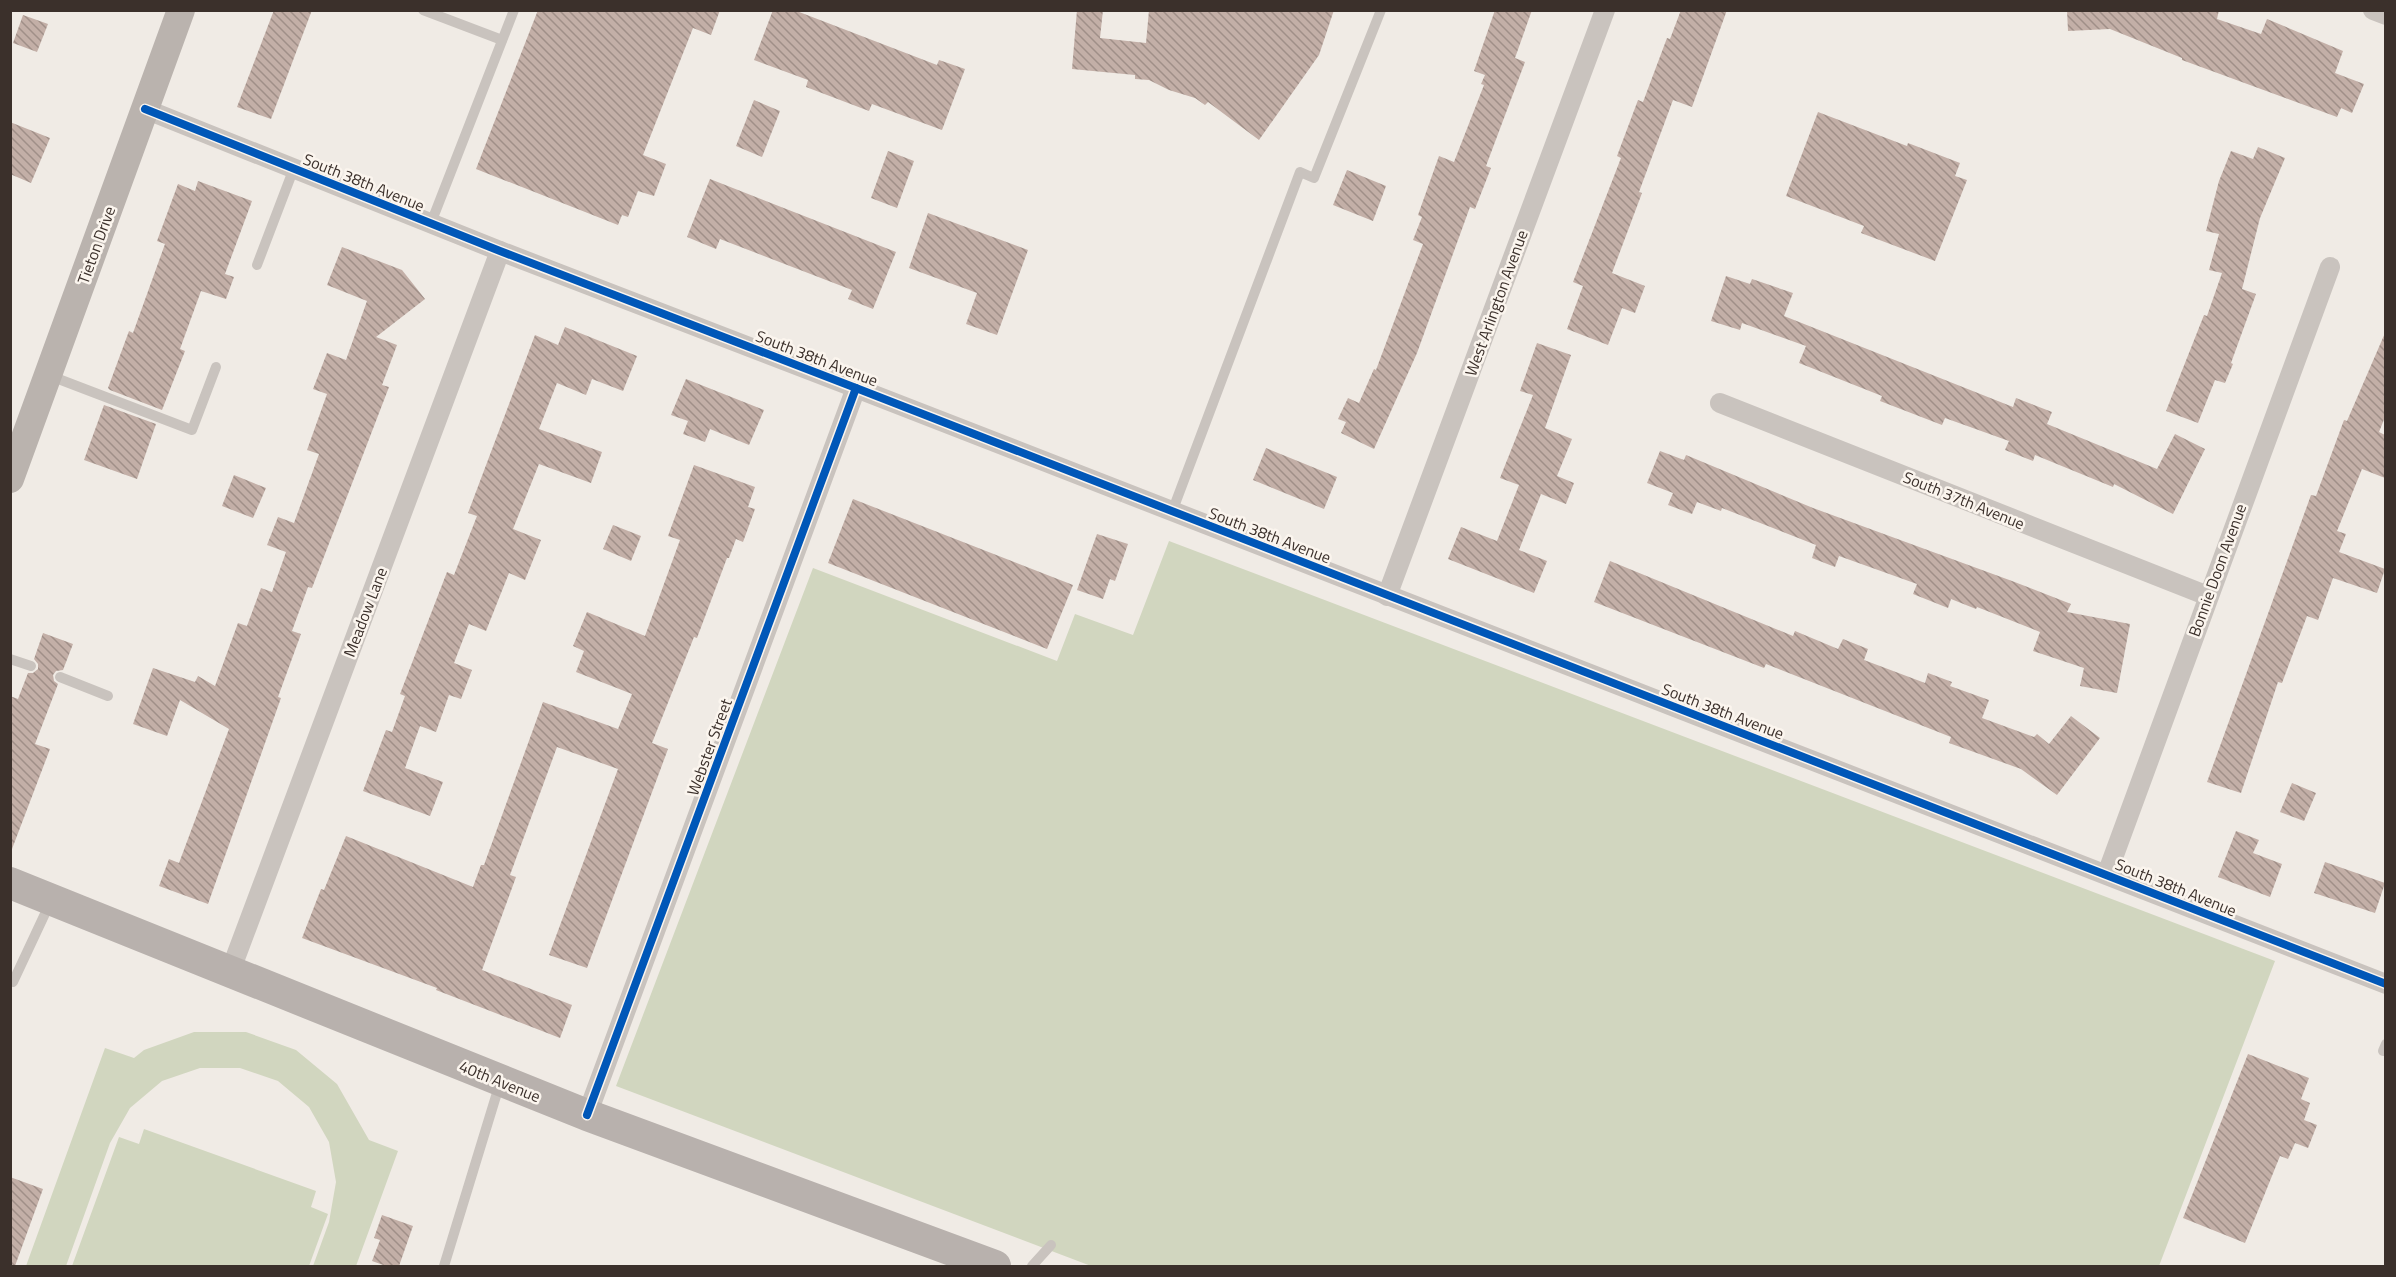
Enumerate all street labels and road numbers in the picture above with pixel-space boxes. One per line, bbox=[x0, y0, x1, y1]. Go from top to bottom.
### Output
street label: South 38th Avenue bbox=[300, 147, 428, 217]
street label: Tieton Drive bbox=[71, 203, 121, 287]
street label: West Arlington Avenue bbox=[1458, 227, 1534, 379]
street label: South 38th Avenue bbox=[752, 324, 882, 392]
street label: South 37th Avenue bbox=[1900, 465, 2028, 535]
street label: Bonnie Doon Avenue bbox=[2182, 500, 2252, 640]
street label: South 38th Avenue bbox=[1205, 501, 1335, 569]
street label: Meadow Lane bbox=[337, 564, 393, 660]
street label: South 38th Avenue bbox=[1658, 677, 1788, 745]
street label: Webster Street bbox=[680, 695, 738, 799]
street label: South 38th Avenue bbox=[2112, 852, 2240, 922]
street label: 40th Avenue bbox=[456, 1054, 544, 1108]

